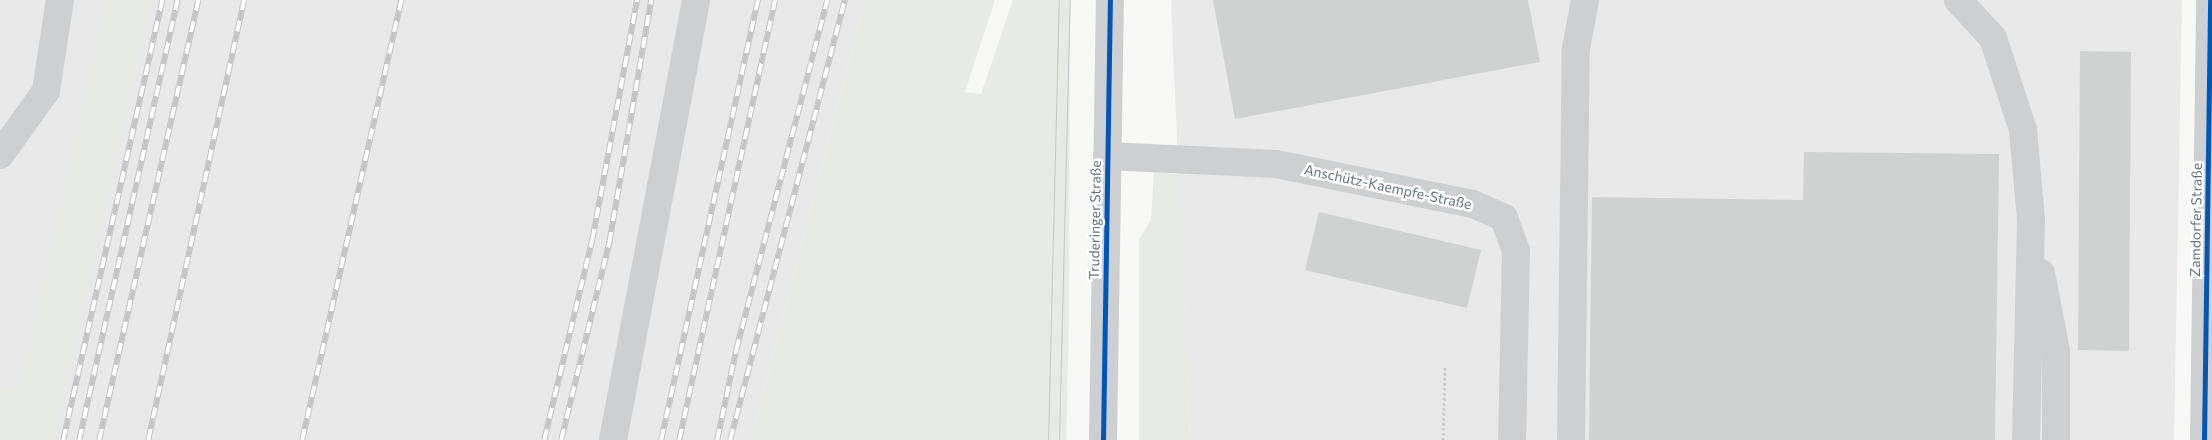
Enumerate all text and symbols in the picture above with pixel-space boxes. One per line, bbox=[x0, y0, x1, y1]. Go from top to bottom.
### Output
street label: Truderinger Straße bbox=[1086, 160, 1104, 280]
street label: Anschütz-Kaempfe-Straße bbox=[1303, 161, 1473, 213]
street label: Zamdorfer Straße bbox=[2187, 163, 2205, 277]

